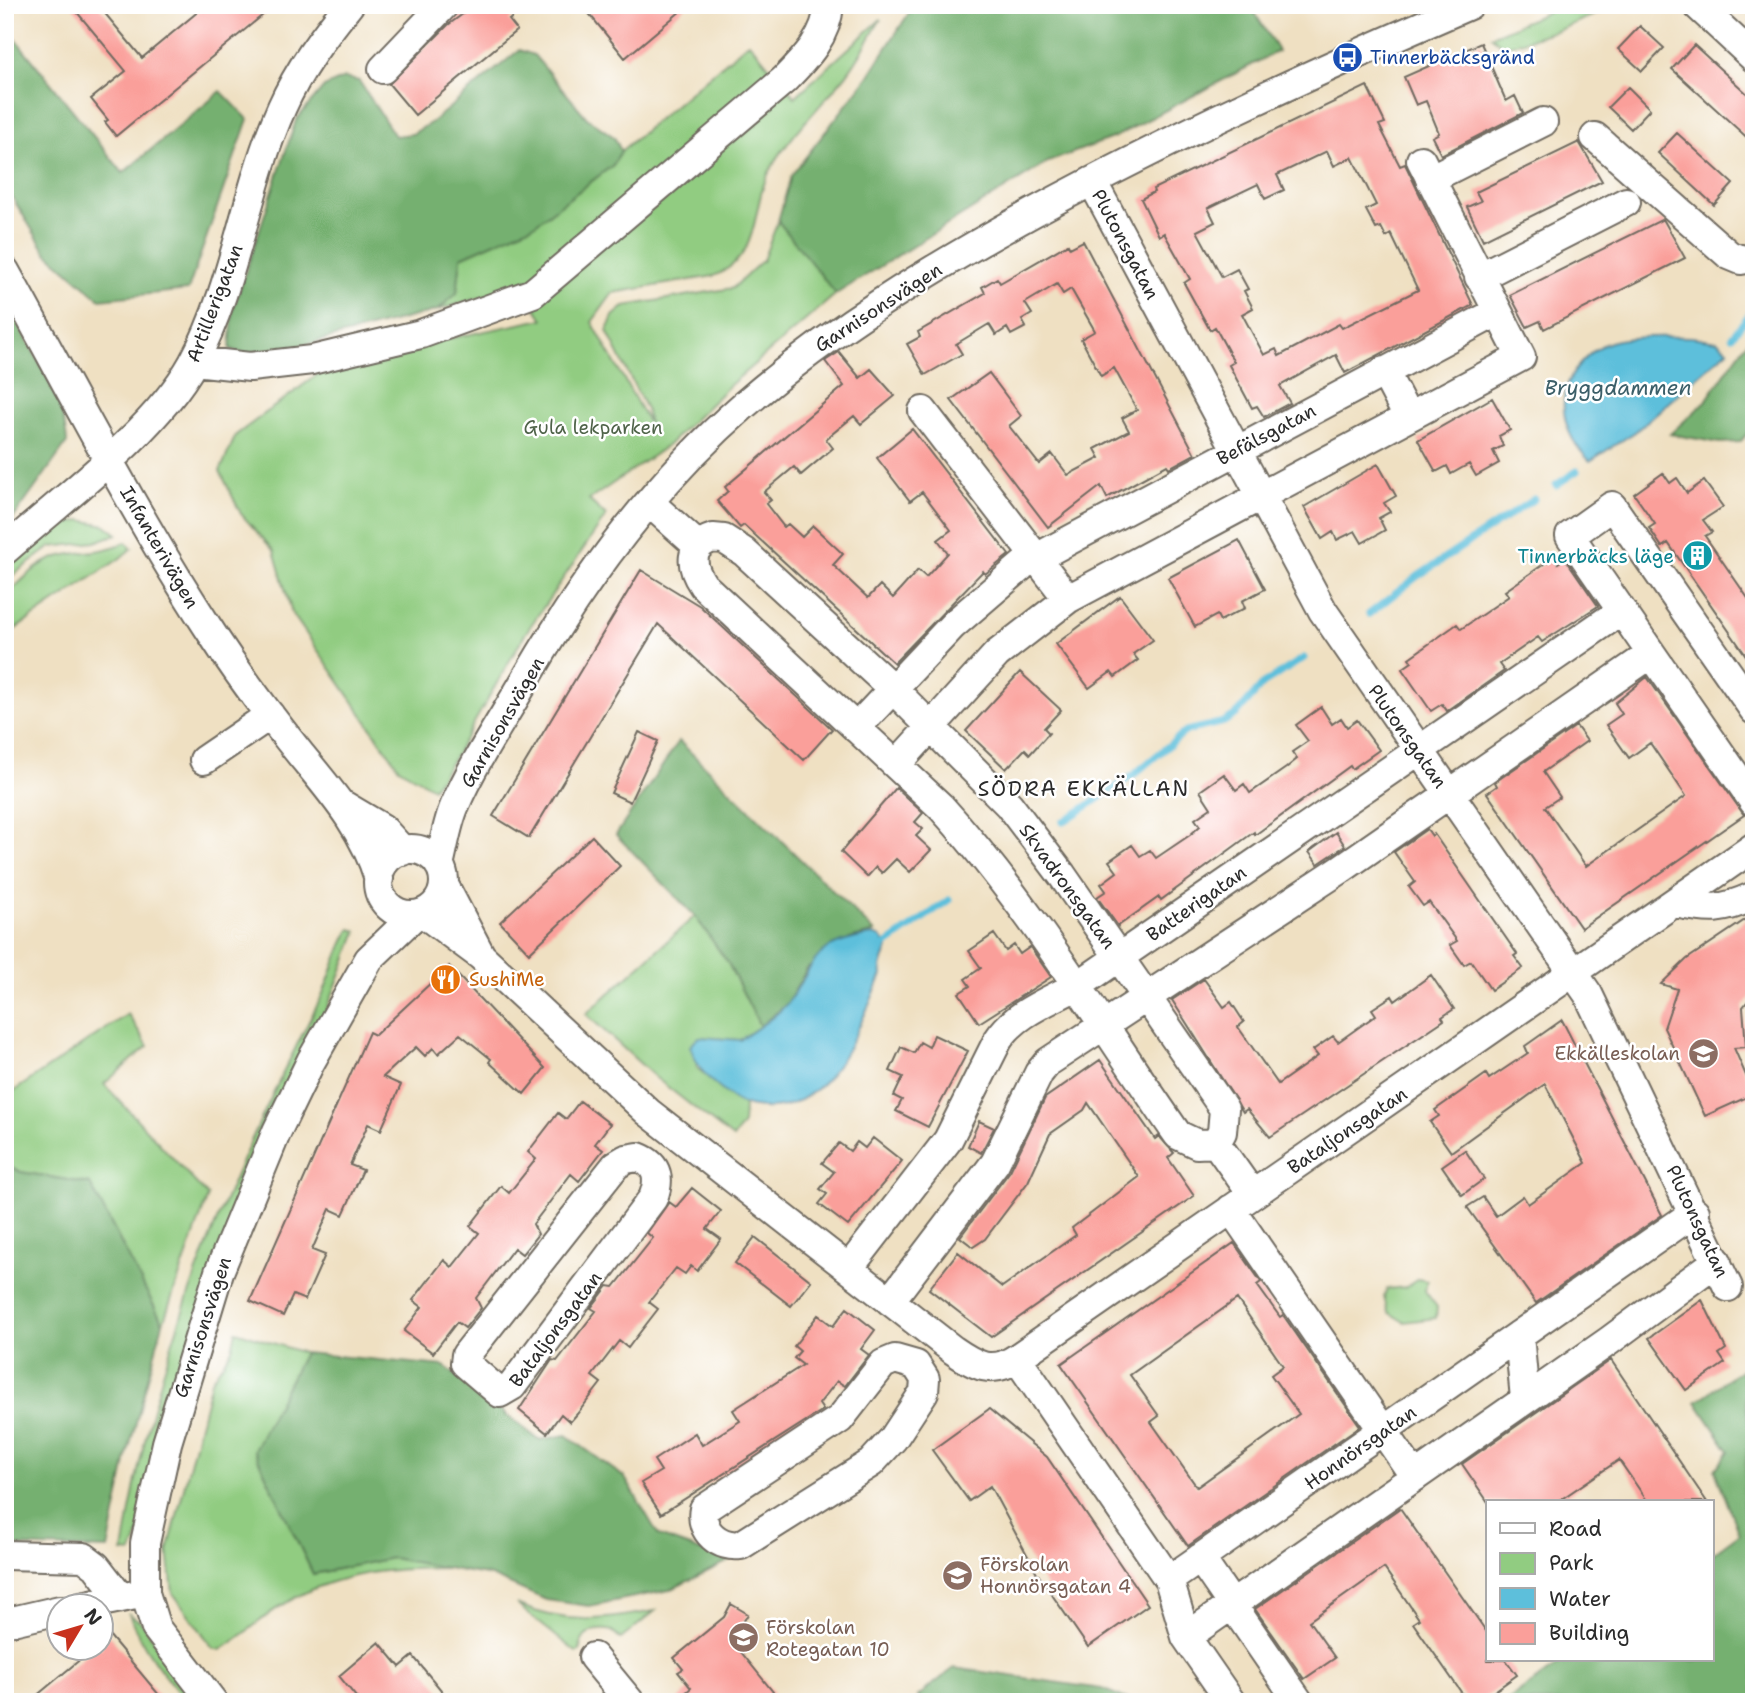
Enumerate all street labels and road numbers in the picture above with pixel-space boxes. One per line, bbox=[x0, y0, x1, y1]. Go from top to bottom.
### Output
street label: Plutonsgatan bbox=[1086, 185, 1165, 304]
street label: Artillerigatan bbox=[180, 241, 248, 366]
street label: Garnisonsvägen bbox=[810, 257, 947, 358]
street label: Befälsgatan bbox=[1212, 398, 1320, 471]
street label: Infanterivägen bbox=[114, 481, 205, 613]
street label: Garnisonsvägen bbox=[455, 652, 550, 792]
street label: Plutonsgatan bbox=[1363, 679, 1453, 793]
street label: Skvadronsgatan bbox=[1014, 819, 1122, 954]
street label: Batterigatan bbox=[1141, 860, 1251, 947]
street label: Bataljonsgatan bbox=[1283, 1081, 1412, 1180]
street label: Plutonsgatan bbox=[1661, 1161, 1735, 1282]
street label: Garnisonsvägen bbox=[168, 1253, 237, 1401]
street label: Bataljonsgatan bbox=[504, 1266, 607, 1392]
street label: Honnörsgatan bbox=[1299, 1400, 1421, 1495]

